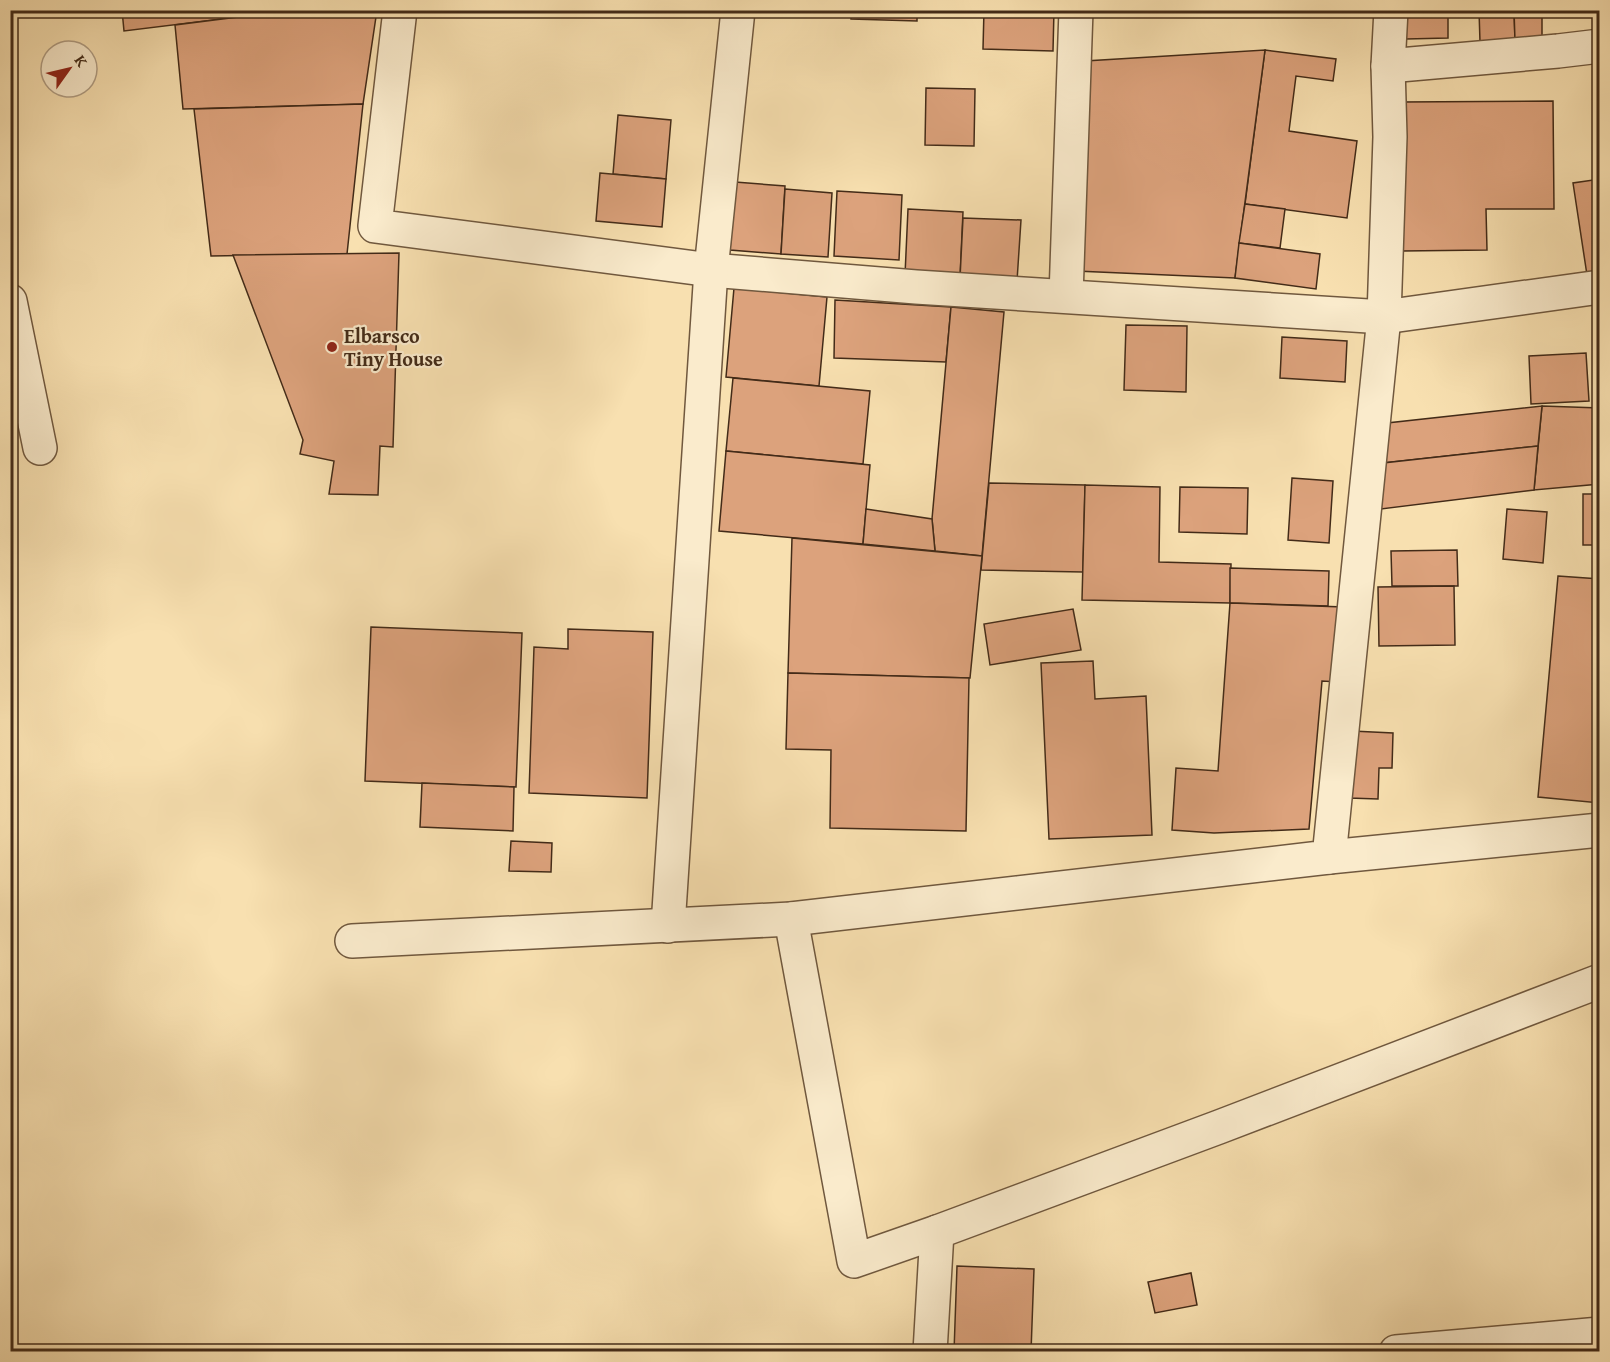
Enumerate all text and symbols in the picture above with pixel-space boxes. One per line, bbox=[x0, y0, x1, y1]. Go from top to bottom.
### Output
north arrow bbox=[39, 39, 99, 99]
text: K bbox=[69, 50, 95, 72]
place label: Elbarsco Tiny House bbox=[344, 321, 443, 373]
marker: Elbarsco Tiny House bbox=[325, 340, 339, 354]

